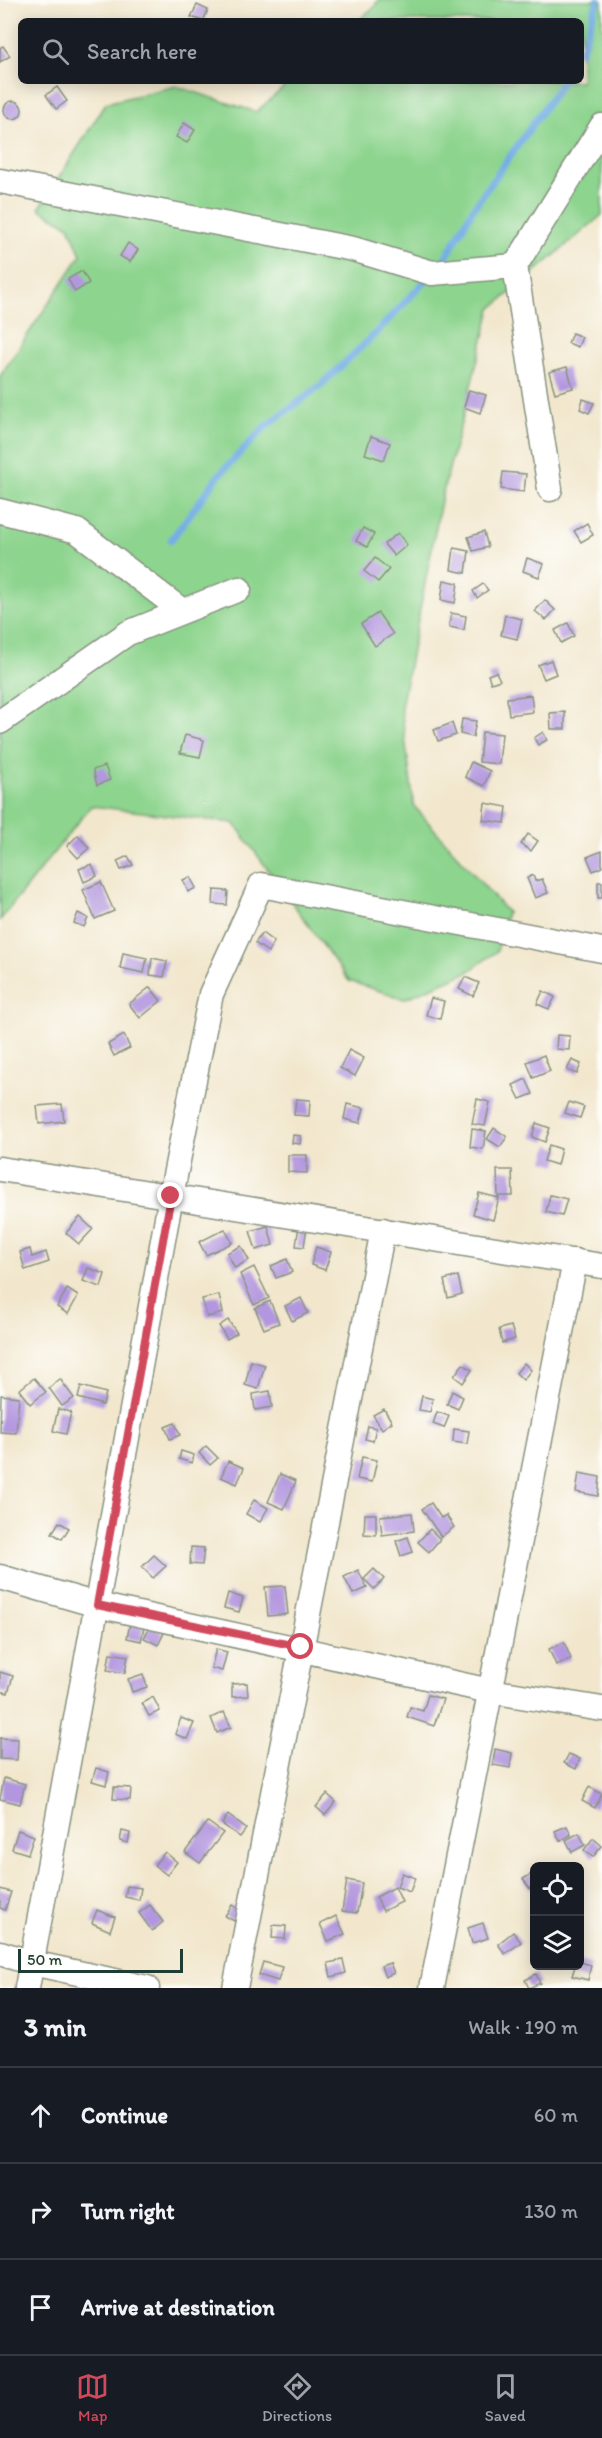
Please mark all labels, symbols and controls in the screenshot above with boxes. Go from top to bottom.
search box [18,18,584,84]
icon: search [39,35,72,68]
text: Search here [87,38,197,65]
route end [157,1182,183,1208]
route start [287,1633,313,1659]
map controls [530,1862,584,1970]
button: locate [530,1862,584,1916]
button: layers [530,1916,584,1970]
scale bar [18,1946,183,1974]
text: 50 m [27,1950,62,1969]
text: 3 min [24,2011,86,2043]
text: Walk · 190 m [468,2015,578,2039]
icon: ahead [24,2099,57,2132]
text: Continue [81,2102,168,2129]
text: 60 m [534,2103,578,2127]
icon: right [24,2195,57,2228]
text: Turn right [81,2198,175,2225]
text: 130 m [524,2199,578,2223]
icon: arrive [24,2291,57,2324]
text: Arrive at destination [81,2294,275,2321]
tab: Map [76,2370,109,2425]
tab: Directions [262,2370,332,2425]
tab: Saved [485,2370,526,2425]

